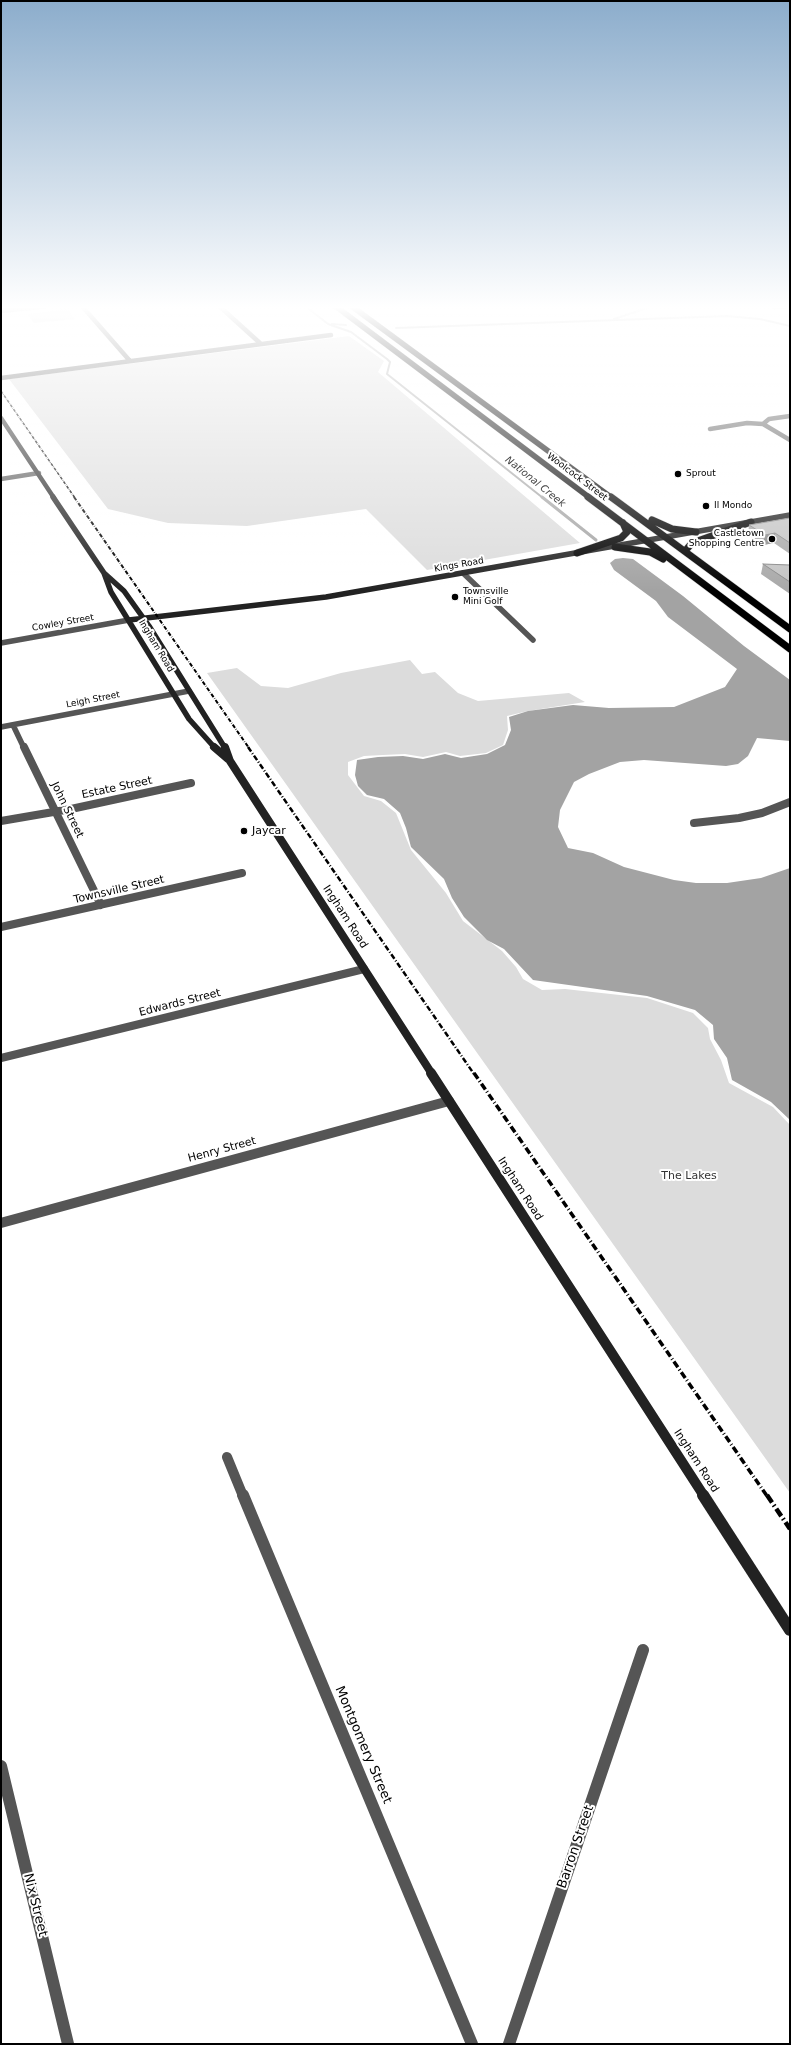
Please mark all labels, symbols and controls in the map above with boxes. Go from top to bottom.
street label: Woolcock Street [545,451,609,503]
water label: National Creek [502,454,568,510]
marker: Sprout [673,469,683,479]
place label: Sprout [686,469,716,479]
marker: Il Mondo [701,501,711,511]
place label: Il Mondo [714,501,752,511]
place label: Castletown Shopping Centre [689,529,764,550]
marker: Castletown Shopping Centre [767,534,777,544]
street label: Kings Road [433,555,485,575]
place label: Townsville Mini Golf [463,587,509,608]
marker: Townsville Mini Golf [450,592,460,602]
street label: Cowley Street [31,612,95,634]
street label: Ingham Road [136,618,176,674]
street label: Leigh Street [65,689,121,711]
street label: Estate Street [81,774,153,802]
street label: John Street [48,780,86,840]
place label: Jaycar [252,824,286,838]
marker: Jaycar [239,826,249,836]
street label: Townsville Street [72,873,166,907]
street label: Ingham Road [320,883,370,951]
street label: Edwards Street [138,986,222,1020]
street label: Henry Street [187,1135,257,1165]
street label: Ingham Road [495,1155,545,1223]
park label: The Lakes [661,1169,717,1183]
street label: Ingham Road [671,1427,721,1495]
street label: Montgomery Street [331,1684,395,1806]
street label: Barron Street [554,1803,598,1891]
street label: Nix Street [20,1872,50,1938]

